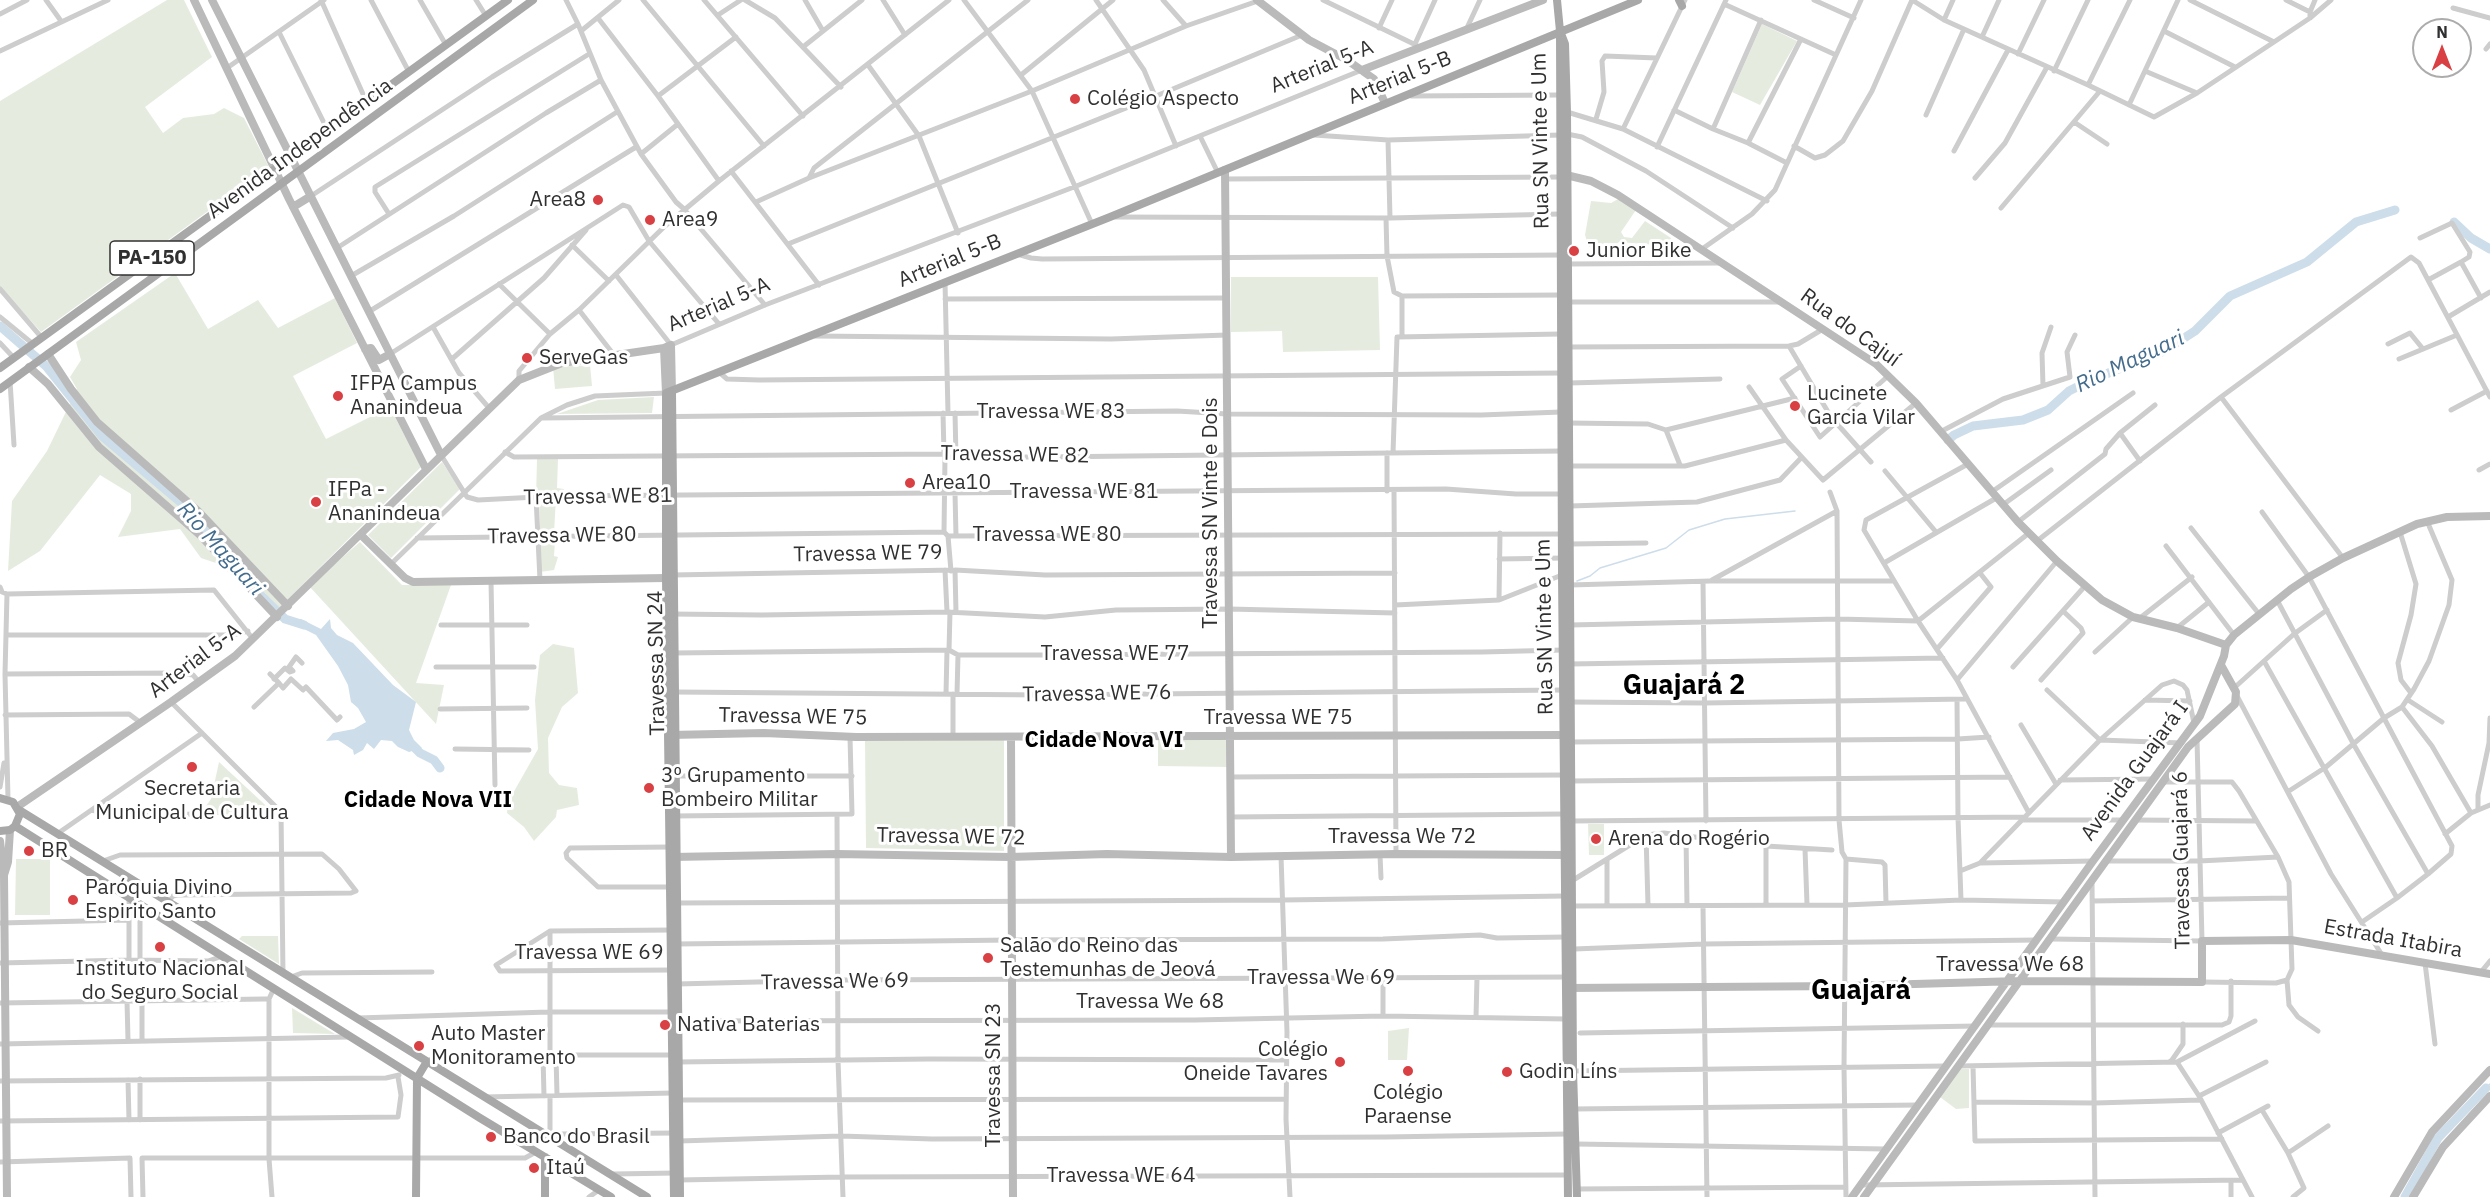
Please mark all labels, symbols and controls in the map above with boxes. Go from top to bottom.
north arrow [2412,18,2472,78]
text: N [2436,22,2448,42]
street label: Arterial 5-A [1267,35,1377,99]
street label: Arterial 5-B [1344,46,1456,110]
street label: Rua SN Vinte e Um [1527,53,1555,229]
street label: Avenida Independência [203,73,397,225]
place label: Colégio Aspecto [1087,86,1239,112]
marker: Colégio Aspecto [1068,92,1082,106]
place label: Area8 [530,187,586,213]
marker: Area8 [591,193,605,207]
place label: Area9 [662,207,718,233]
marker: Area9 [643,213,657,227]
street label: Arterial 5-B [894,229,1006,293]
place label: Junior Bike [1586,238,1691,264]
road number: PA-150 [110,241,194,275]
marker: Junior Bike [1567,244,1581,258]
street label: Arterial 5-A [664,272,774,338]
street label: Rua do Cajuí [1795,283,1905,373]
water label: Rio Maguari [2071,325,2189,399]
place label: ServeGas [539,345,628,371]
marker: ServeGas [520,351,534,365]
place label: IFPA Campus Ananindeua [350,371,477,421]
place label: Lucinete Garcia Vilar [1807,381,1915,431]
marker: IFPA Campus Ananindeua [331,389,345,403]
street label: Travessa SN Vinte e Dois [1198,397,1224,629]
street label: Travessa WE 83 [976,399,1126,425]
marker: Lucinete Garcia Vilar [1788,399,1802,413]
street label: Travessa WE 82 [940,441,1090,469]
place label: Area10 [922,470,991,496]
marker: Area10 [903,476,917,490]
place label: IFPa - Ananindeua [328,477,441,527]
street label: Travessa WE 81 [1009,479,1159,505]
street label: Travessa WE 81 [523,483,673,511]
marker: IFPa - Ananindeua [309,495,323,509]
water label: Rio Maguari [171,497,269,601]
street label: Travessa WE 80 [487,522,637,550]
street label: Travessa WE 80 [972,522,1122,548]
street label: Rua SN Vinte e Um [1531,539,1559,715]
street label: Travessa WE 79 [793,540,943,568]
street label: Travessa SN 24 [643,590,671,736]
street label: Arterial 5-A [144,618,246,704]
street label: Travessa WE 77 [1040,641,1190,667]
district label: Guajará 2 [1623,670,1745,702]
street label: Travessa WE 76 [1022,680,1172,708]
street label: Avenida Guajará I [2076,696,2194,846]
street label: Travessa WE 75 [718,703,868,731]
street label: Travessa WE 75 [1203,705,1353,731]
district label: Cidade Nova VI [1025,728,1183,754]
marker: Secretaria Municipal de Cultura [185,760,199,774]
place label: 3º Grupamento Bombeiro Militar [661,763,818,813]
street label: Travessa Guajará 6 [2168,771,2196,949]
place label: Secretaria Municipal de Cultura [95,776,289,826]
marker: 3º Grupamento Bombeiro Militar [642,781,656,795]
district label: Cidade Nova VII [344,788,512,814]
street label: Travessa WE 72 [876,823,1026,851]
street label: Travessa We 72 [1328,824,1476,850]
place label: Arena do Rogério [1608,826,1770,852]
marker: Arena do Rogério [1589,832,1603,846]
place label: BR [41,838,68,864]
marker: BR [22,844,36,858]
place label: Paróquia Divino Espirito Santo [85,875,232,925]
marker: Paróquia Divino Espirito Santo [66,893,80,907]
street label: Estrada Itabira [2322,914,2464,964]
place label: Salão do Reino das Testemunhas de Jeová [1000,933,1215,983]
marker: Instituto Nacional do Seguro Social [153,940,167,954]
street label: Travessa WE 69 [514,940,664,966]
marker: Salão do Reino das Testemunhas de Jeová [981,951,995,965]
street label: Travessa We 68 [1936,952,2084,978]
place label: Instituto Nacional do Seguro Social [76,956,244,1006]
street label: Travessa We 69 [1247,965,1395,991]
street label: Travessa We 69 [761,968,909,996]
district label: Guajará [1811,975,1911,1007]
street label: Travessa We 68 [1076,989,1224,1015]
street label: Travessa SN 23 [981,1002,1007,1148]
place label: Nativa Baterias [677,1012,820,1038]
marker: Nativa Baterias [658,1018,672,1032]
place label: Auto Master Monitoramento [431,1021,576,1071]
place label: Colégio Oneide Tavares [1183,1037,1328,1087]
marker: Auto Master Monitoramento [412,1039,426,1053]
marker: Colégio Oneide Tavares [1333,1055,1347,1069]
place label: Godin Líns [1519,1059,1618,1085]
marker: Colégio Paraense [1401,1064,1415,1078]
marker: Godin Líns [1500,1065,1514,1079]
place label: Colégio Paraense [1364,1080,1452,1130]
place label: Banco do Brasil [503,1124,650,1150]
marker: Banco do Brasil [484,1130,498,1144]
place label: Itaú [546,1155,585,1181]
marker: Itaú [527,1161,541,1175]
street label: Travessa WE 64 [1046,1163,1196,1189]

